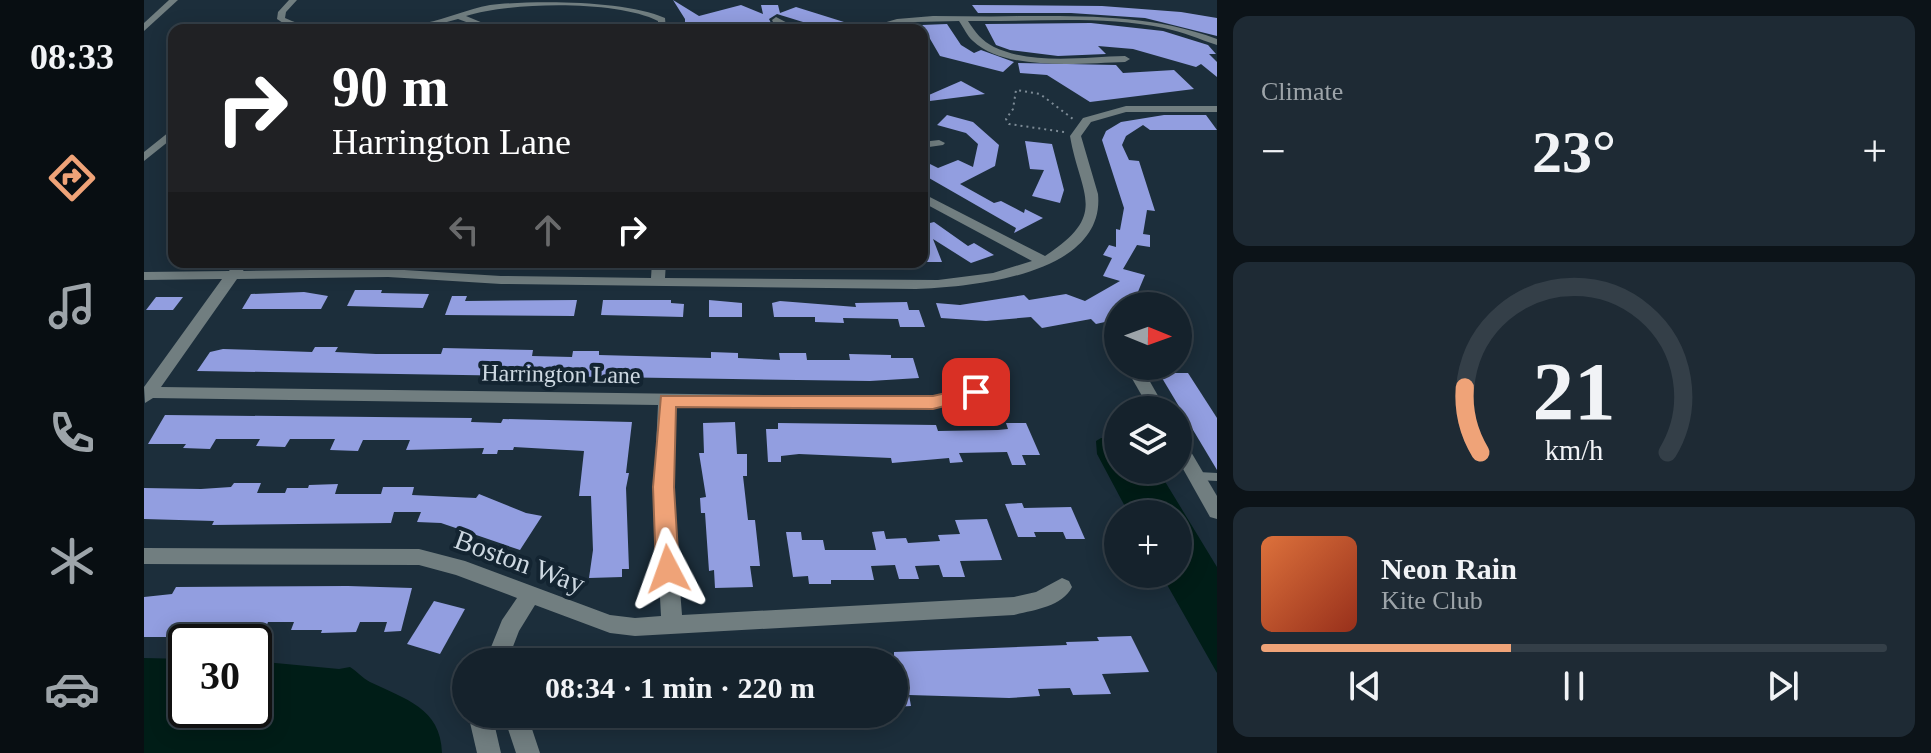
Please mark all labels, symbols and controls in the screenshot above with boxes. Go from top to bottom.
text: 08:33 [30,37,114,77]
icon: right [200,56,304,160]
text: 90 m [332,56,449,118]
text: Climate [1261,77,1343,106]
text: 23° [1532,119,1616,185]
text: Harrington Lane [332,122,571,162]
text: − [1261,127,1286,176]
text: + [1862,127,1887,176]
icon: directions [44,150,100,206]
icon: left [442,208,486,252]
icon: ahead [526,208,570,252]
icon: right [610,208,654,252]
icon: music [44,278,100,334]
north arrow [1104,292,1192,380]
map controls [1104,292,1192,588]
text: 21 [1532,344,1616,436]
pin [942,358,1010,426]
street label: Harrington Lane [481,360,641,388]
icon: arrive [954,370,998,414]
button: layers [1104,396,1192,484]
icon: phone [44,405,100,461]
text: km/h [1545,435,1603,466]
button: + [1104,500,1192,588]
street label: Boston Way [450,524,589,599]
position arrow [626,527,710,611]
icon: climate [44,533,100,589]
text: Neon Rain [1381,552,1517,585]
text: Kite Club [1381,586,1483,615]
speed limit sign: 30 [168,624,272,728]
icon: car [44,661,100,717]
icon: previous [1343,664,1387,708]
icon: pause [1552,664,1596,708]
icon: next [1761,664,1805,708]
text: 08:34 · 1 min · 220 m [545,671,815,704]

